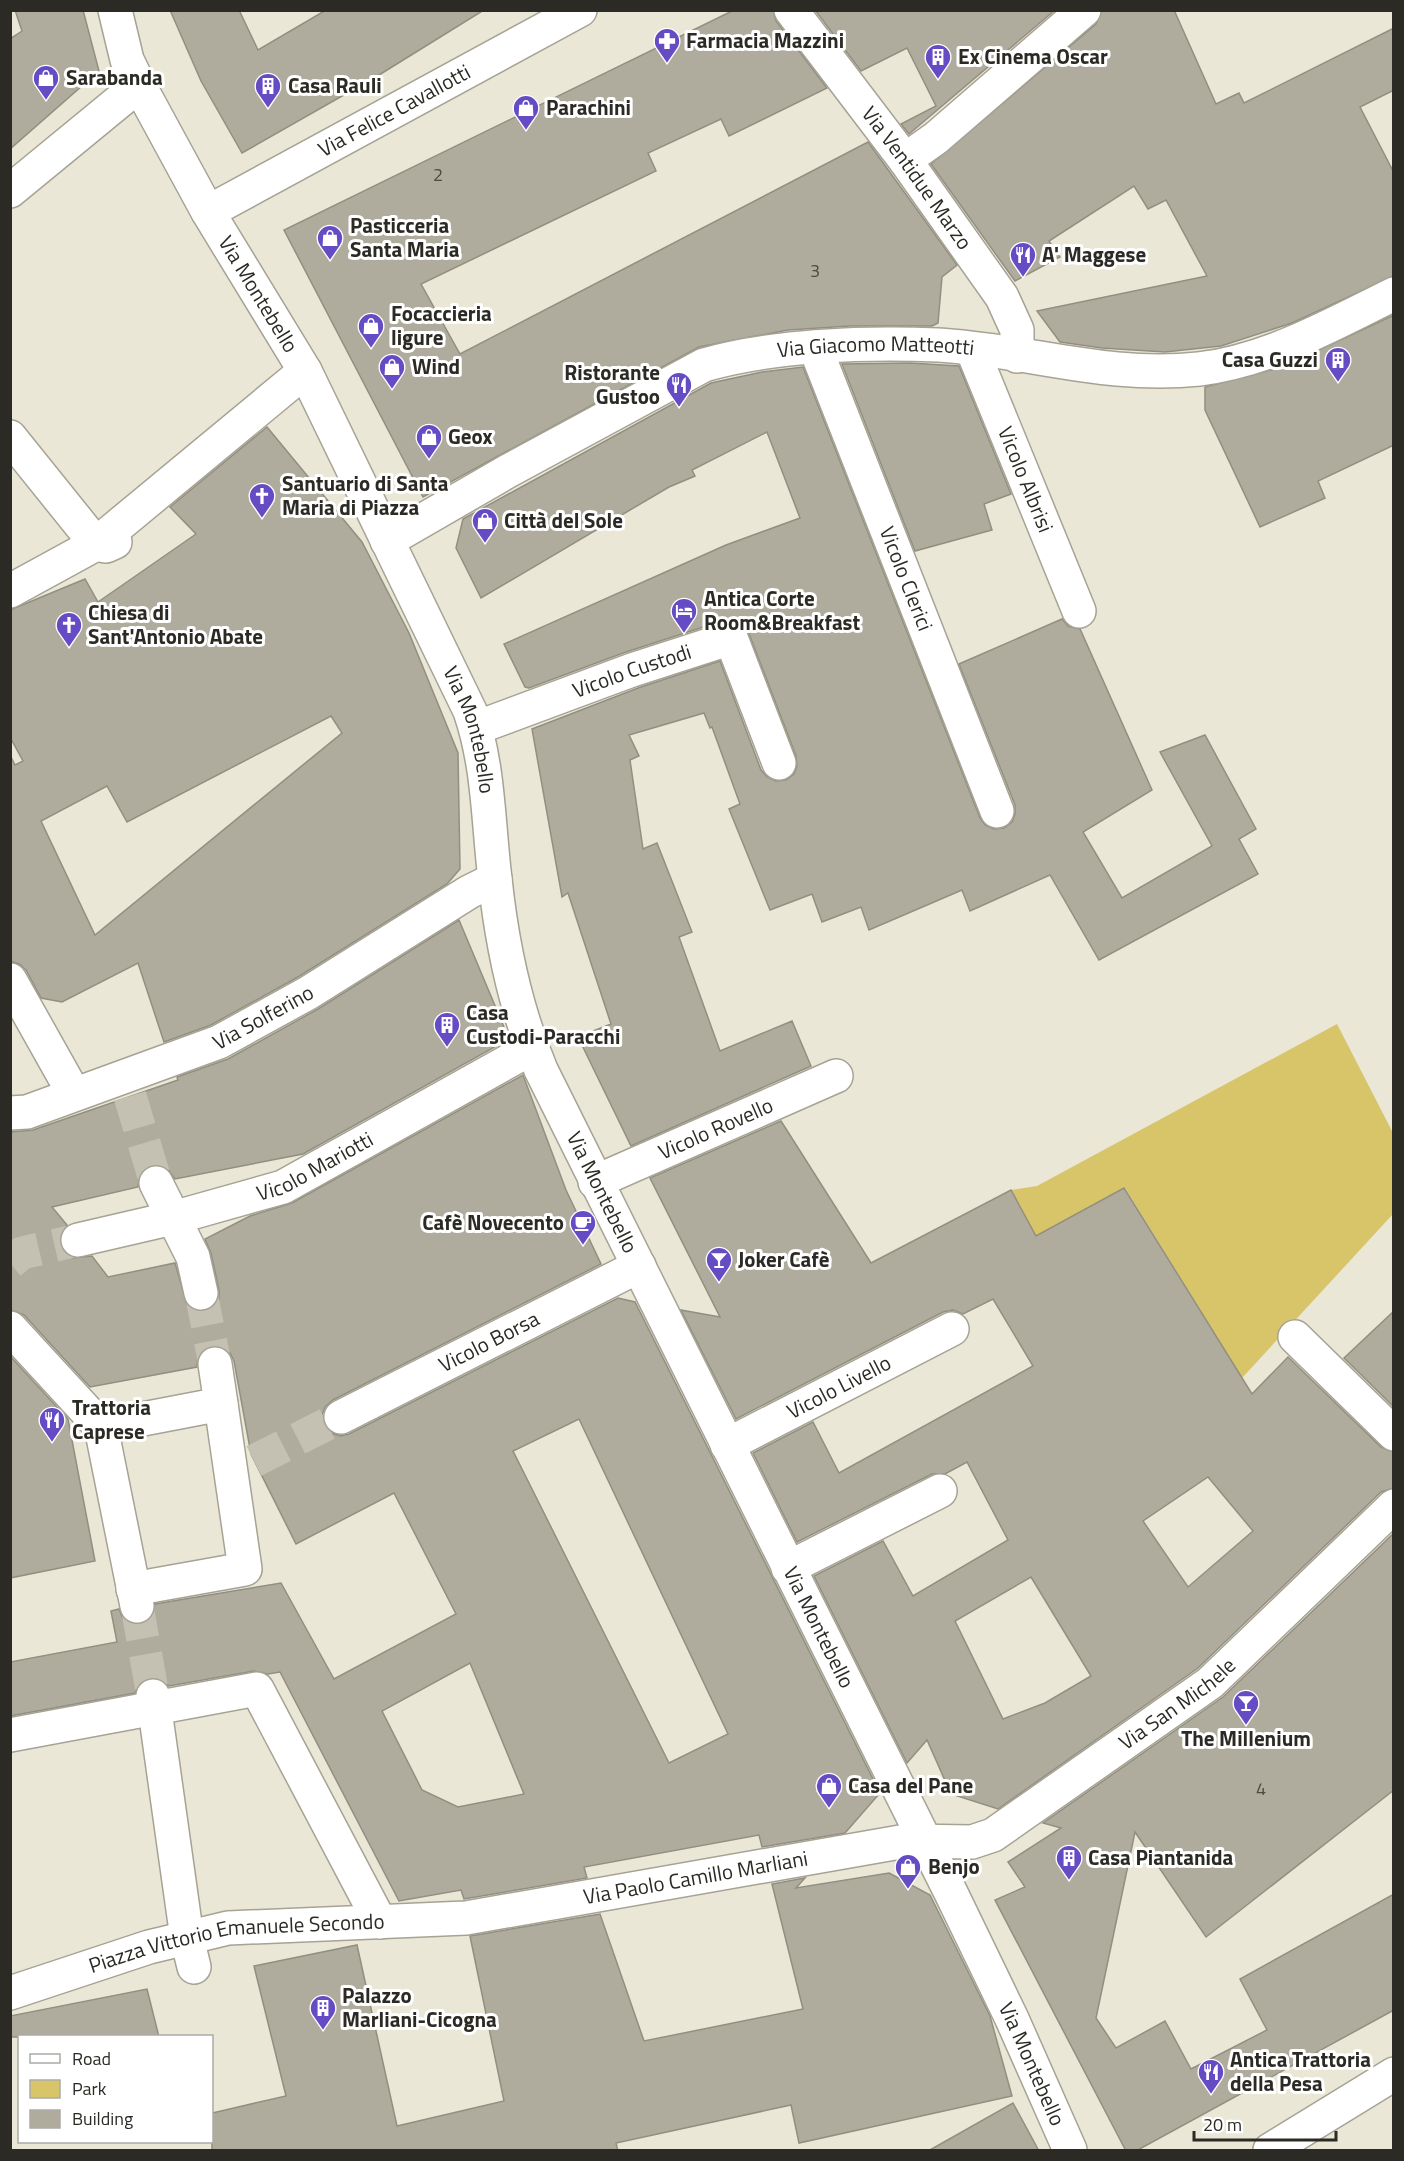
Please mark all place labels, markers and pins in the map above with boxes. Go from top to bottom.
place label: Farmacia Mazzini [686,24,844,56]
pharmacy icon: Farmacia Mazzini [652,26,682,64]
place label: Ex Cinema Oscar [958,40,1108,72]
building icon: Ex Cinema Oscar [923,42,953,80]
place label: Sarabanda [66,61,163,93]
shop icon: Sarabanda [31,63,61,101]
place label: Casa Rauli [288,69,382,101]
building icon: Casa Rauli [253,71,283,109]
place label: Parachini [546,91,631,123]
shop icon: Parachini [511,93,541,131]
place label: Pasticceria Santa Maria [350,209,460,265]
shop icon: Pasticceria Santa Maria [315,223,345,261]
place label: A' Maggese [1042,238,1146,270]
restaurant icon: A' Maggese [1008,240,1038,278]
place label: Focaccieria ligure [391,297,492,353]
shop icon: Focaccieria ligure [356,311,386,349]
place label: Casa Guzzi [1222,343,1318,375]
building icon: Casa Guzzi [1323,345,1353,383]
place label: Wind [412,350,460,382]
shop icon: Wind [377,352,407,390]
place label: Ristorante Gustoo [564,356,660,412]
restaurant icon: Ristorante Gustoo [664,370,694,408]
place label: Geox [448,420,493,452]
shop icon: Geox [414,422,444,460]
place label: Santuario di Santa Maria di Piazza [282,467,449,523]
church icon: Santuario di Santa Maria di Piazza [247,481,277,519]
place label: Città del Sole [504,504,623,536]
shop icon: Città del Sole [470,506,500,544]
place label: Antica Corte Room&Breakfast [704,582,861,638]
place label: Chiesa di Sant'Antonio Abate [88,596,263,652]
hotel icon: Antica Corte Room&Breakfast [669,596,699,634]
church icon: Chiesa di Sant'Antonio Abate [54,610,84,648]
place label: Casa Custodi-Paracchi [466,996,620,1052]
building icon: Casa Custodi-Paracchi [432,1010,462,1048]
place label: Cafè Novecento [422,1206,564,1238]
cafe icon: Cafè Novecento [568,1208,598,1246]
place label: Joker Cafè [738,1243,829,1275]
bar icon: Joker Cafè [704,1245,734,1283]
place label: Trattoria Caprese [72,1391,151,1447]
restaurant icon: Trattoria Caprese [37,1405,67,1443]
bar icon: The Millenium [1231,1688,1261,1726]
place label: The Millenium [1181,1722,1311,1754]
place label: Casa del Pane [848,1769,973,1801]
shop icon: Casa del Pane [814,1771,844,1809]
place label: Casa Piantanida [1088,1841,1233,1873]
building icon: Casa Piantanida [1054,1843,1084,1881]
place label: Benjo [928,1850,980,1882]
shop icon: Benjo [893,1852,923,1890]
place label: Palazzo Marliani-Cicogna [342,1979,497,2035]
building icon: Palazzo Marliani-Cicogna [308,1993,338,2031]
place label: Antica Trattoria della Pesa [1230,2043,1371,2099]
restaurant icon: Antica Trattoria della Pesa [1196,2057,1226,2095]

